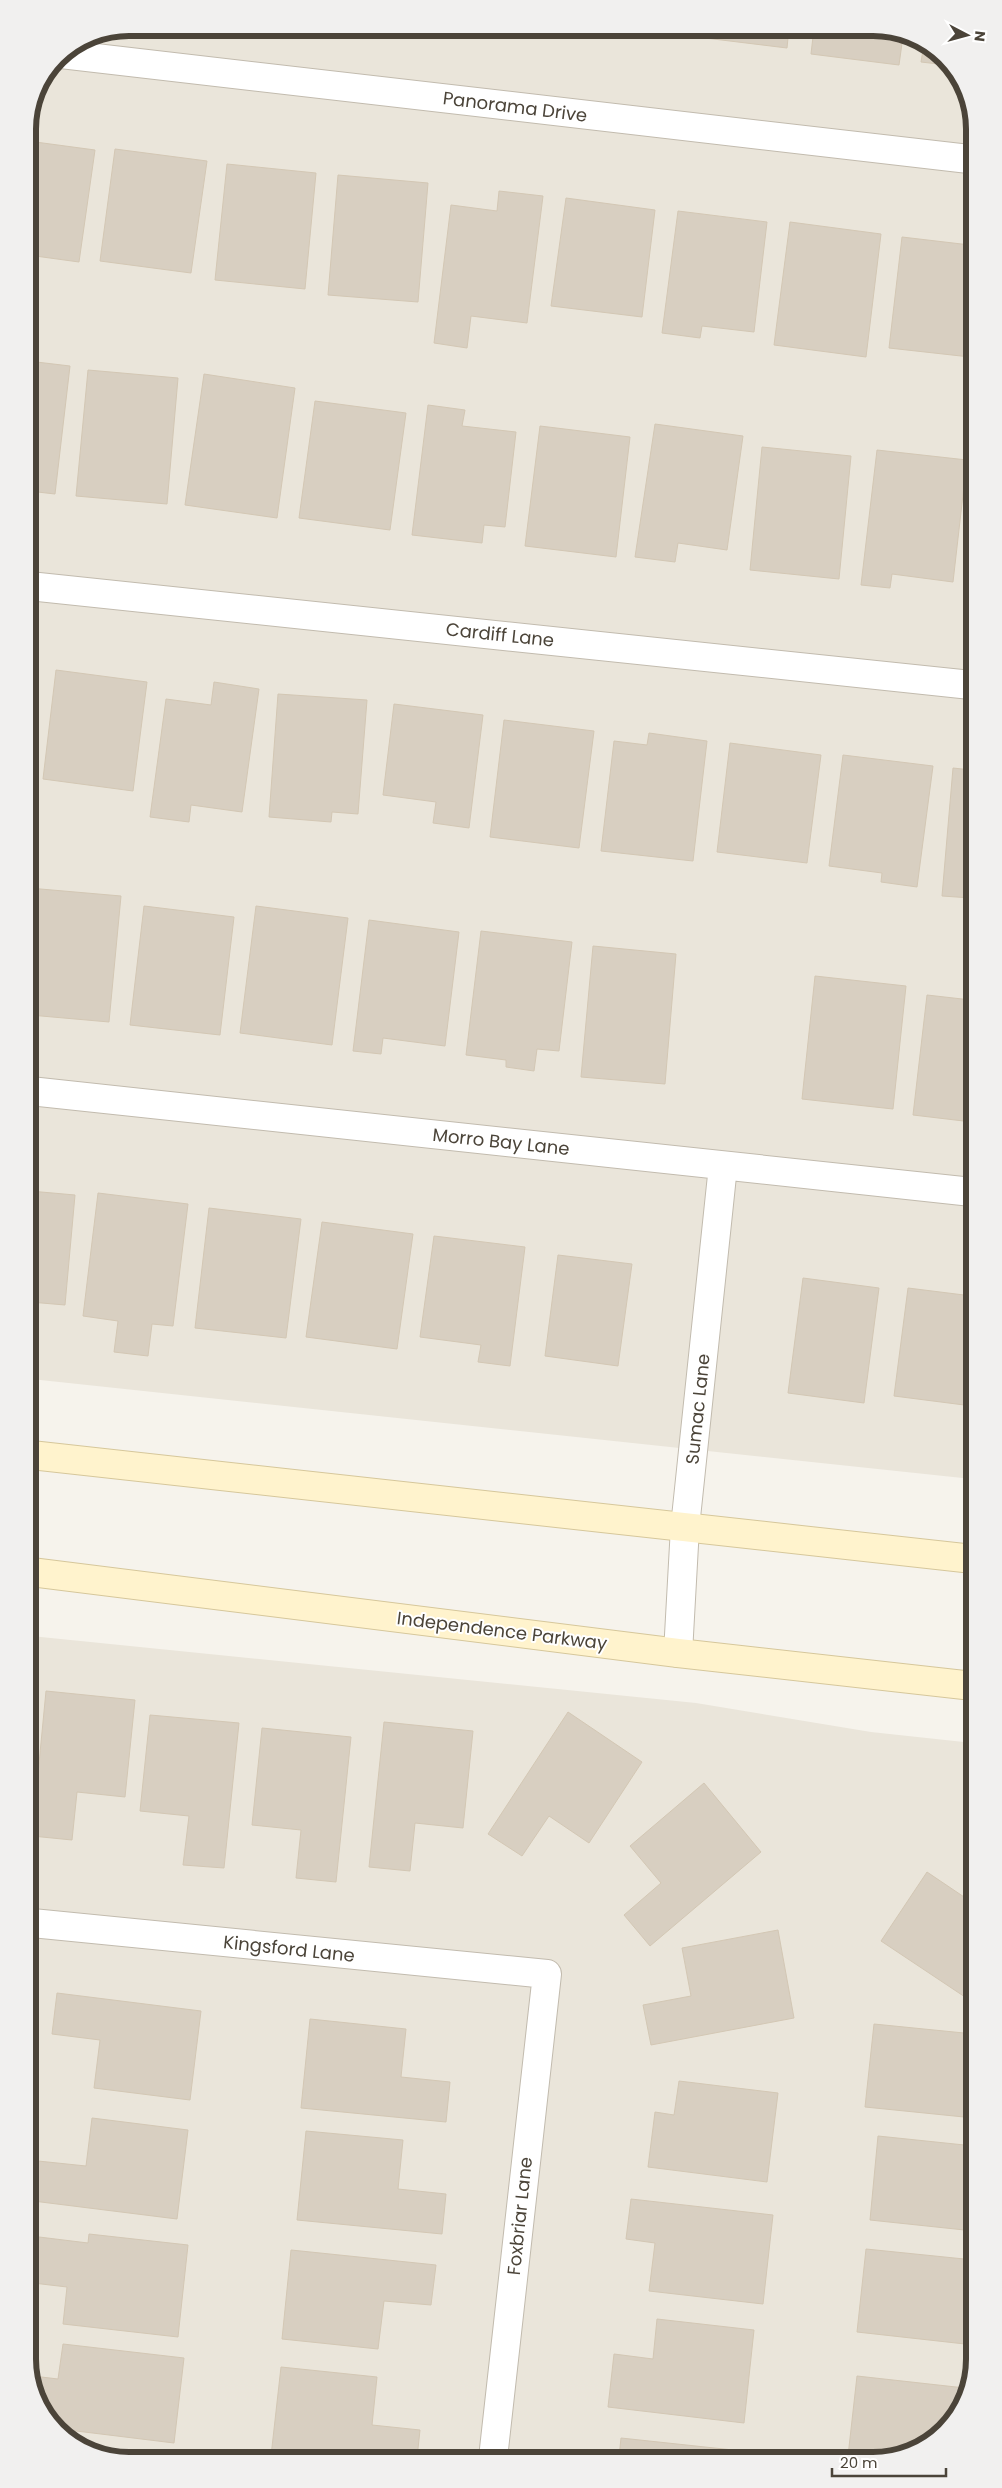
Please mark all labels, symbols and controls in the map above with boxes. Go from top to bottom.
north arrow [942,10,992,60]
text: N [969,30,990,43]
street label: Panorama Drive [442,85,589,128]
street label: Cardiff Lane [445,616,555,653]
street label: Morro Bay Lane [431,1122,571,1161]
street label: Sumac Lane [679,1352,716,1466]
street label: Independence Parkway [396,1605,609,1656]
street label: Kingsford Lane [222,1929,356,1968]
street label: Foxbriar Lane [501,2156,538,2276]
scale bar [832,2446,946,2478]
text: 20 m [840,2452,878,2473]

